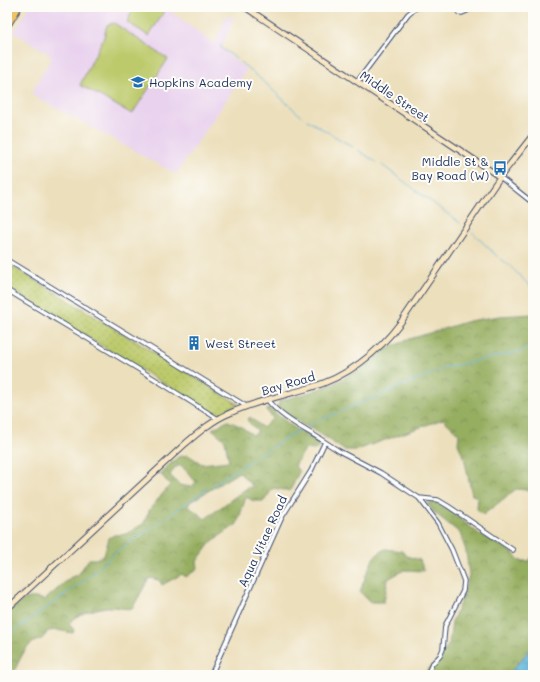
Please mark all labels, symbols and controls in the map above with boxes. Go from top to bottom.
street label: Middle Street [357,67,433,125]
school or university icon: Hopkins Academy [130,74,146,90]
place label: Hopkins Academy [149,74,252,90]
place label: Middle St & Bay Road (W) [412,153,489,183]
bus stop icon: Middle St & Bay Road (W) [492,160,508,176]
building icon: West Street [186,335,202,351]
place label: West Street [205,335,276,351]
street label: Bay Road [259,368,317,398]
street label: Aqua Vitae Road [234,492,290,589]

